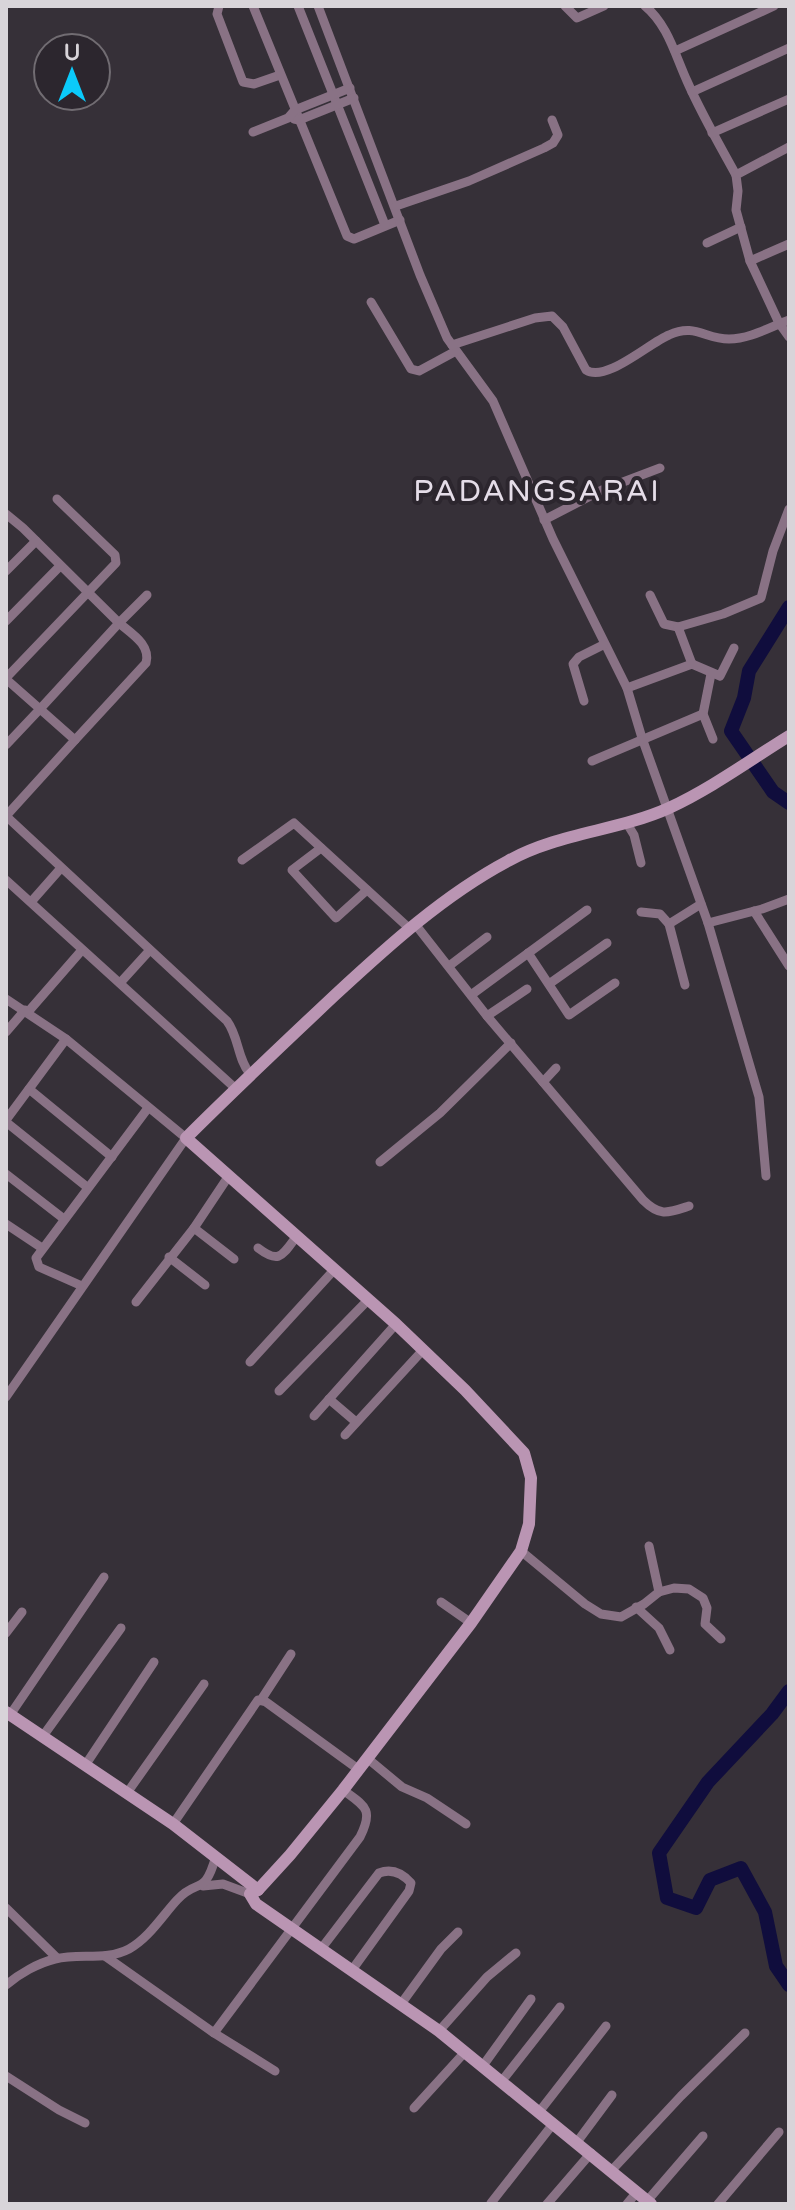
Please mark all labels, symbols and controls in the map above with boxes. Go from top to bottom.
north arrow [32,32,112,112]
text: U [64,40,80,66]
district label: PADANGSARAI [413,473,661,510]

